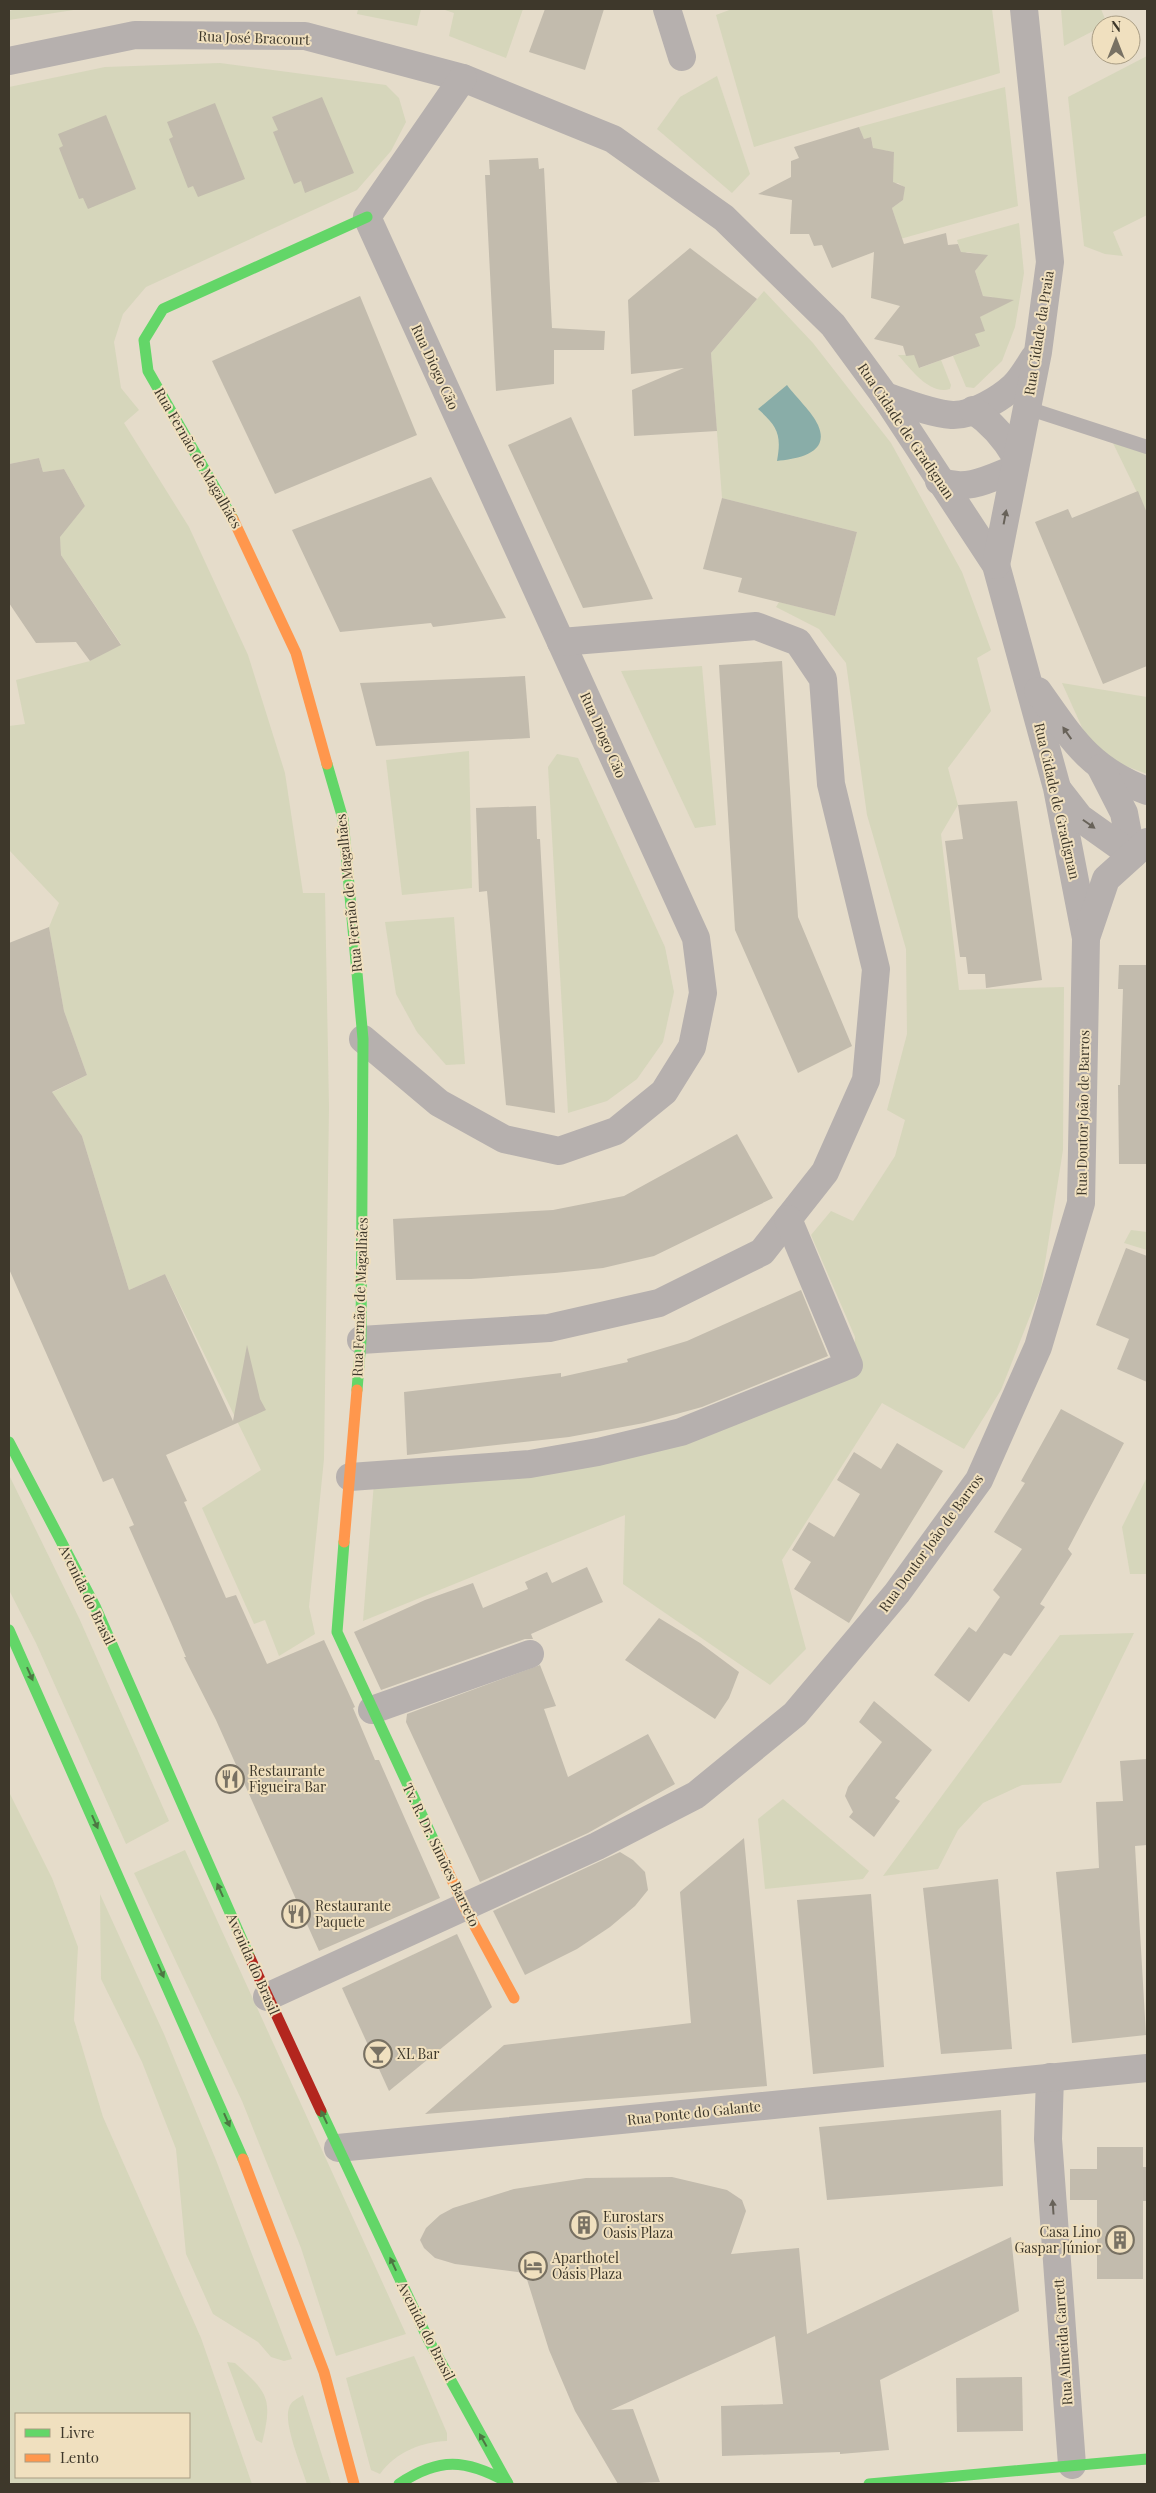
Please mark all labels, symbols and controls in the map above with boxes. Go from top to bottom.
north arrow [1091,15,1141,65]
text: N [1111,17,1121,36]
street label: Rua José Bracourt [198,26,311,49]
street label: Rua Cidade da Praia [1019,269,1058,397]
street label: Rua Diogo Cão [407,321,464,413]
street label: Rua Cidade de Gradignan [854,359,959,503]
street label: Rua Fernão de Magalhães [150,384,247,532]
one-way arrow [1001,508,1009,524]
street label: Rua Diogo Cão [576,689,631,781]
street label: Rua Cidade de Gradignan [1030,721,1085,882]
one-way arrow [1062,726,1072,740]
street label: Rua Fernão de Magalhães [331,813,366,973]
one-way arrow [1082,819,1096,829]
street label: Rua Doutor João de Barros [1072,1030,1093,1196]
street label: Rua Fernão de Magalhães [347,1217,372,1377]
street label: Rua Doutor João de Barros [874,1470,987,1615]
street label: Avenida do Brasil [55,1541,120,1648]
one-way arrow [26,1667,34,1681]
place label: Restaurante Figueira Bar [249,1761,327,1796]
restaurant icon: Restaurante Figueira Bar [215,1764,245,1794]
street label: Tv. R. Dr. Simões Barreto [398,1780,485,1930]
one-way arrow [92,1815,100,1829]
one-way arrow [216,1883,224,1897]
place label: Restaurante Paquete [315,1896,391,1931]
restaurant icon: Restaurante Paquete [281,1899,311,1929]
street label: Avenida do Brasil [222,1909,284,2017]
one-way arrow [157,1964,165,1978]
bar icon: XL Bar [363,2039,393,2069]
place label: XL Bar [397,2044,440,2063]
street label: Rua Ponte do Galante [626,2096,762,2129]
one-way arrow [320,2110,328,2124]
one-way arrow [223,2113,231,2127]
one-way arrow [1048,2199,1056,2215]
place label: Eurostars Oasis Plaza [603,2207,673,2242]
building icon: Eurostars Oasis Plaza [569,2210,599,2240]
place label: Casa Lino Gaspar Júnior [1015,2222,1102,2257]
building icon: Casa Lino Gaspar Júnior [1105,2225,1135,2255]
place label: Aparthotel Oásis Plaza [551,2248,622,2283]
hotel icon: Aparthotel Oásis Plaza [518,2251,548,2281]
one-way arrow [389,2257,397,2271]
street label: Avenida do Brasil [393,2277,460,2384]
street label: Rua Almeida Garrett [1049,2277,1076,2406]
legend [15,2413,190,2478]
text: Livre [60,2422,95,2442]
one-way arrow [479,2432,487,2447]
text: Lento [60,2447,99,2467]

